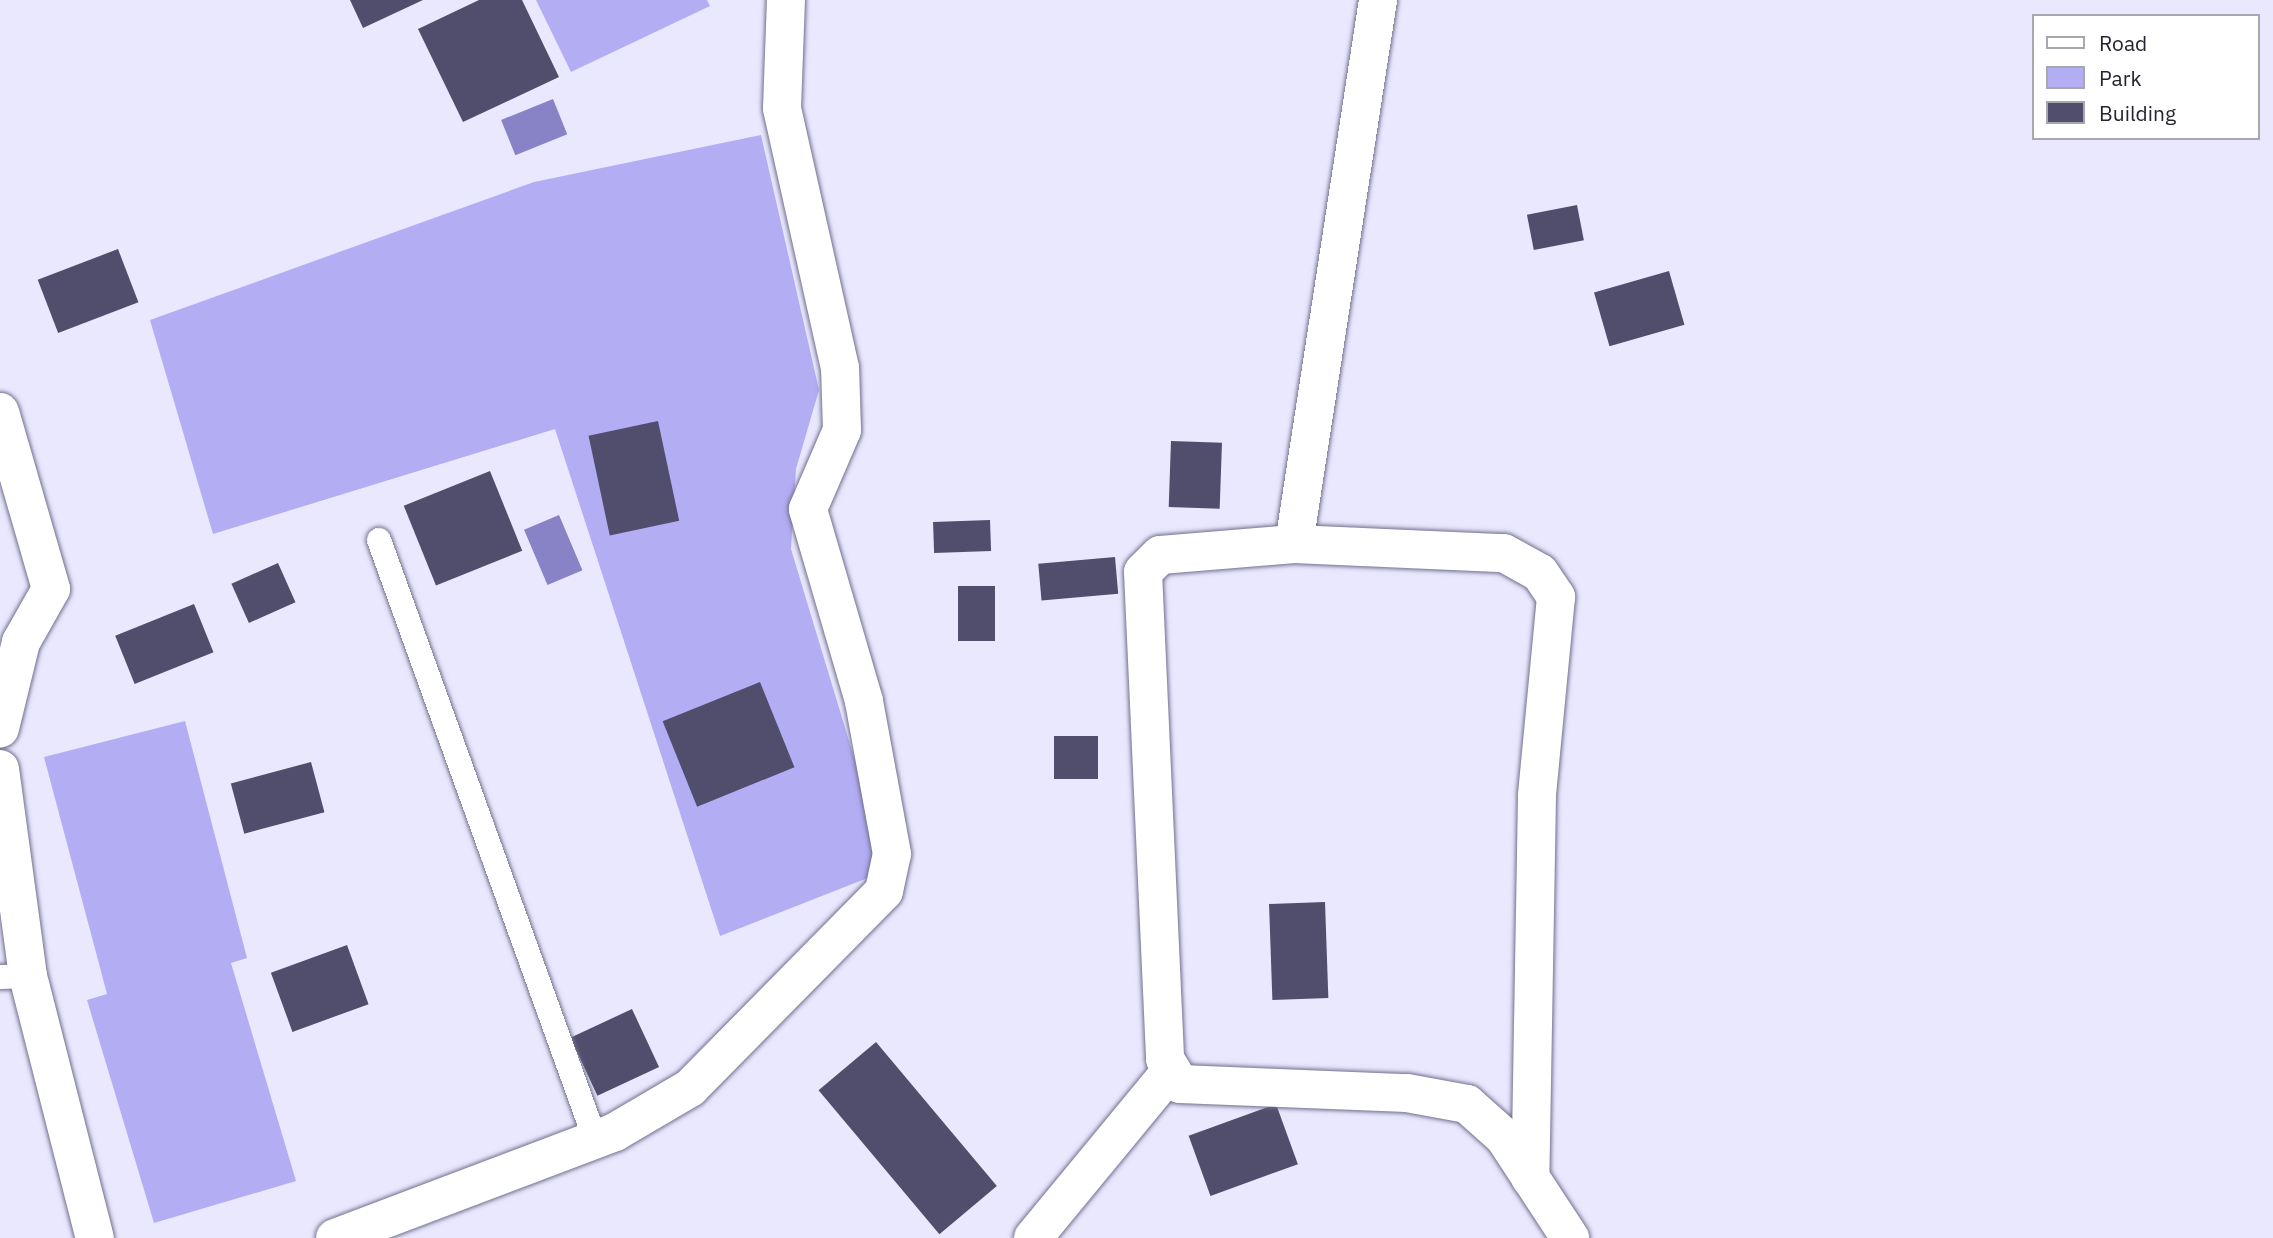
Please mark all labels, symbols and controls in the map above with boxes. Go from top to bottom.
legend [2032,14,2259,140]
text: Road [2099,29,2147,57]
text: Park [2099,64,2142,92]
text: Building [2099,99,2176,127]

